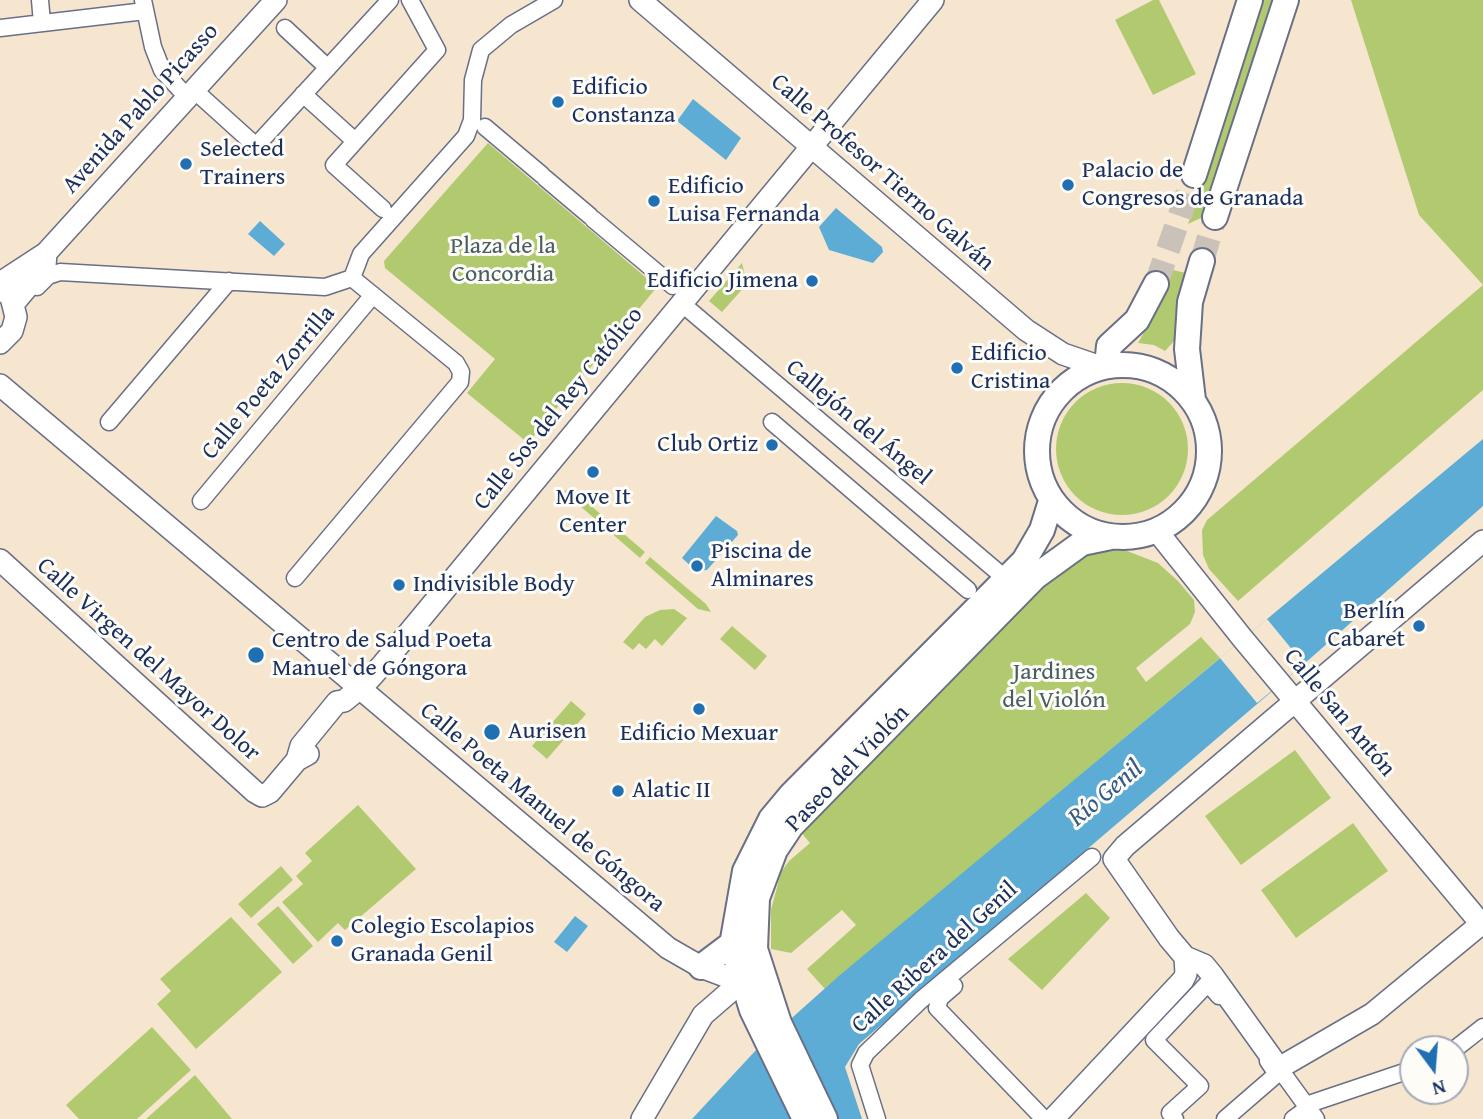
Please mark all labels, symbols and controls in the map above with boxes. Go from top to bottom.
street label: Avenida Pablo Picasso [57,18,225,200]
street label: Calle Profesor Tierno Galván [764,68,1000,278]
place label: Edificio Constanza [572,74,675,130]
marker: Edificio Constanza [550,94,566,110]
place label: Selected Trainers [200,136,285,192]
marker: Selected Trainers [178,156,194,172]
place label: Palacio de Congresos de Granada [1082,157,1304,213]
place label: Edificio Luisa Fernanda [668,173,820,229]
marker: Palacio de Congresos de Granada [1060,177,1076,193]
marker: Edificio Luisa Fernanda [646,193,662,209]
park label: Plaza de la Concordia [450,233,556,289]
place label: Edificio Jimena [647,267,798,295]
marker: Edificio Jimena [804,273,820,289]
street label: Calle Poeta Zorrilla [196,300,342,466]
street label: Calle Sos del Rey Católico [468,302,650,516]
place label: Edificio Cristina [971,340,1050,396]
street label: Callejón del Ángel [780,354,936,492]
marker: Edificio Cristina [949,360,965,376]
place label: Club Ortiz [657,431,758,459]
marker: Club Ortiz [764,437,780,453]
marker: Move It Center [585,464,601,480]
place label: Move It Center [555,484,631,540]
place label: Piscina de Alminares [711,538,814,594]
street label: Calle Virgen del Mayor Dolor [30,552,266,768]
marker: Piscina de Alminares [689,558,705,574]
place label: Indivisible Body [413,571,575,599]
marker: Indivisible Body [391,577,407,593]
place label: Berlín Cabaret [1328,598,1405,654]
marker: Berlín Cabaret [1411,618,1427,634]
place label: Centro de Salud Poeta Manuel de Góngora [272,627,492,683]
street label: Calle San Antón [1277,643,1401,783]
marker: Centro de Salud Poeta Manuel de Góngora [246,645,266,665]
park label: Jardines del Violón [1002,659,1106,715]
street label: Calle Poeta Manuel de Góngora [414,697,670,919]
street label: Paseo del Violón [780,699,916,839]
marker: Edificio Mexuar [691,701,707,717]
place label: Aurisen [508,718,586,746]
place label: Edificio Mexuar [620,720,778,748]
marker: Aurisen [482,722,502,742]
water label: Río Genil [1062,754,1150,834]
place label: Alatic II [632,777,711,805]
marker: Alatic II [610,783,626,799]
street label: Calle Ribera del Genil [846,876,1024,1040]
place label: Colegio Escolapios Granada Genil [351,913,535,969]
marker: Colegio Escolapios Granada Genil [329,933,345,949]
north arrow [1399,1035,1469,1105]
text: N [1429,1073,1449,1103]

